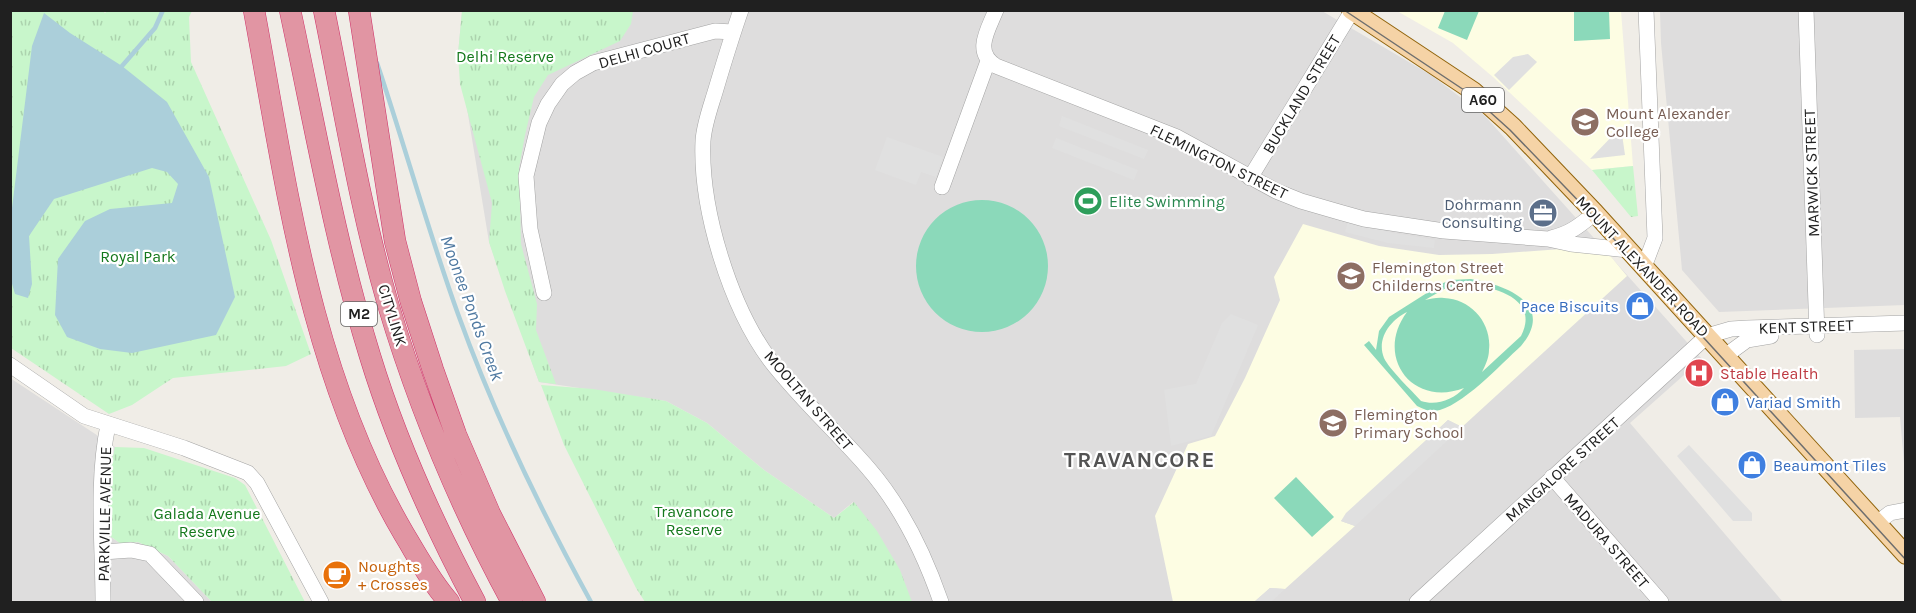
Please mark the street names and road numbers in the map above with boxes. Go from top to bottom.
street label: DELHI COURT [596,28,692,73]
street label: BUCKLAND STREET [1258,31,1344,157]
road number: A60 [1462,88,1504,112]
street label: MARWICK STREET [1800,109,1823,237]
street label: FLEMINGTON STREET [1147,120,1291,203]
street label: MOUNT ALEXANDER ROAD [1572,192,1713,341]
street label: CITYLINK [374,282,411,349]
road number: M2 [341,302,377,326]
street label: KENT STREET [1758,315,1854,338]
street label: MOOLTAN STREET [760,347,857,454]
street label: MANGALORE STREET [1501,413,1623,526]
street label: PARKVILLE AVENUE [94,446,115,582]
street label: MADURA STREET [1560,489,1653,592]

